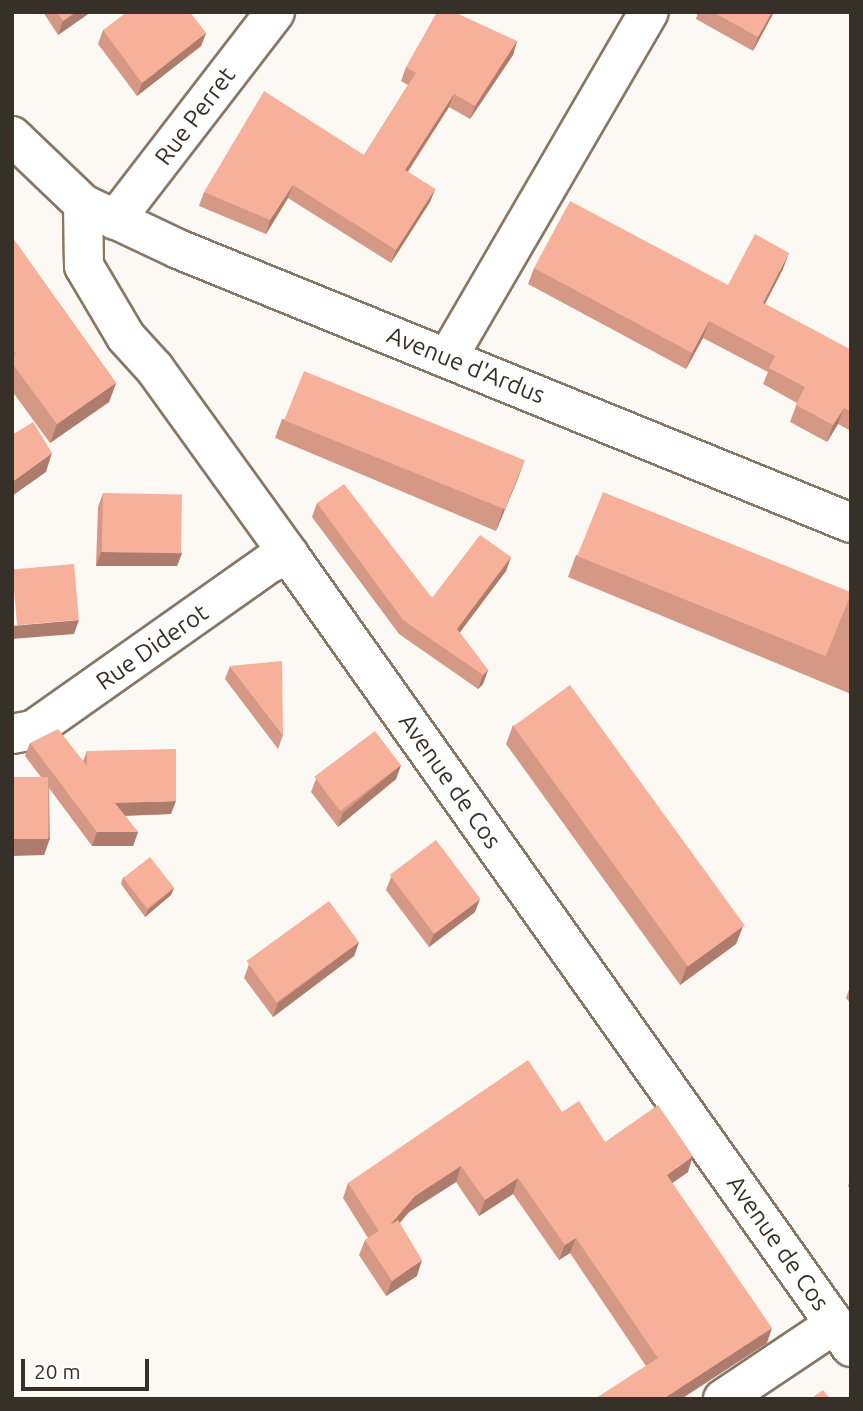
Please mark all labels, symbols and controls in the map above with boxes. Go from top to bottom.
street label: Rue Perret [149,61,241,171]
street label: Avenue d'Ardus [383,320,549,410]
street label: Rue Diderot [90,598,214,696]
street label: Avenue de Cos [393,708,507,854]
street label: Avenue de Cos [721,1170,835,1316]
scale bar [24,1344,152,1388]
text: 20 m [34,1359,81,1383]

